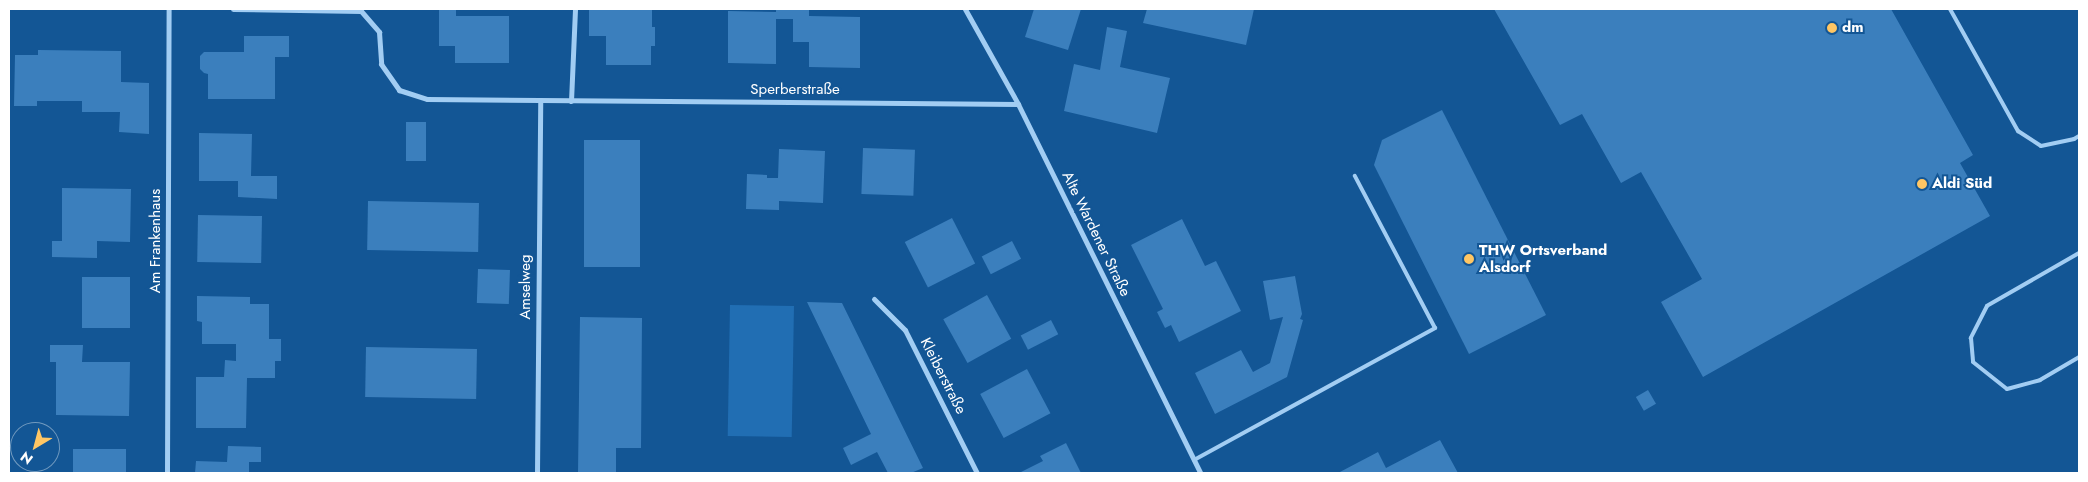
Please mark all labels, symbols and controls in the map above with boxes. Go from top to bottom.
place label: dm [1842,19,1864,37]
marker: dm [1826,22,1838,34]
street label: Sperberstraße [750,81,840,99]
street label: Alte Wardener Straße [1058,169,1134,299]
place label: Aldi Süd [1932,175,1992,193]
marker: Aldi Süd [1916,178,1928,190]
street label: Am Frankenhaus [147,189,165,293]
place label: THW Ortsverband Alsdorf [1479,241,1607,276]
marker: THW Ortsverband Alsdorf [1463,253,1475,265]
street label: Amselweg [517,254,535,320]
street label: Kleiberstraße [916,335,970,417]
north arrow [10,422,60,472]
text: N [16,447,37,470]

